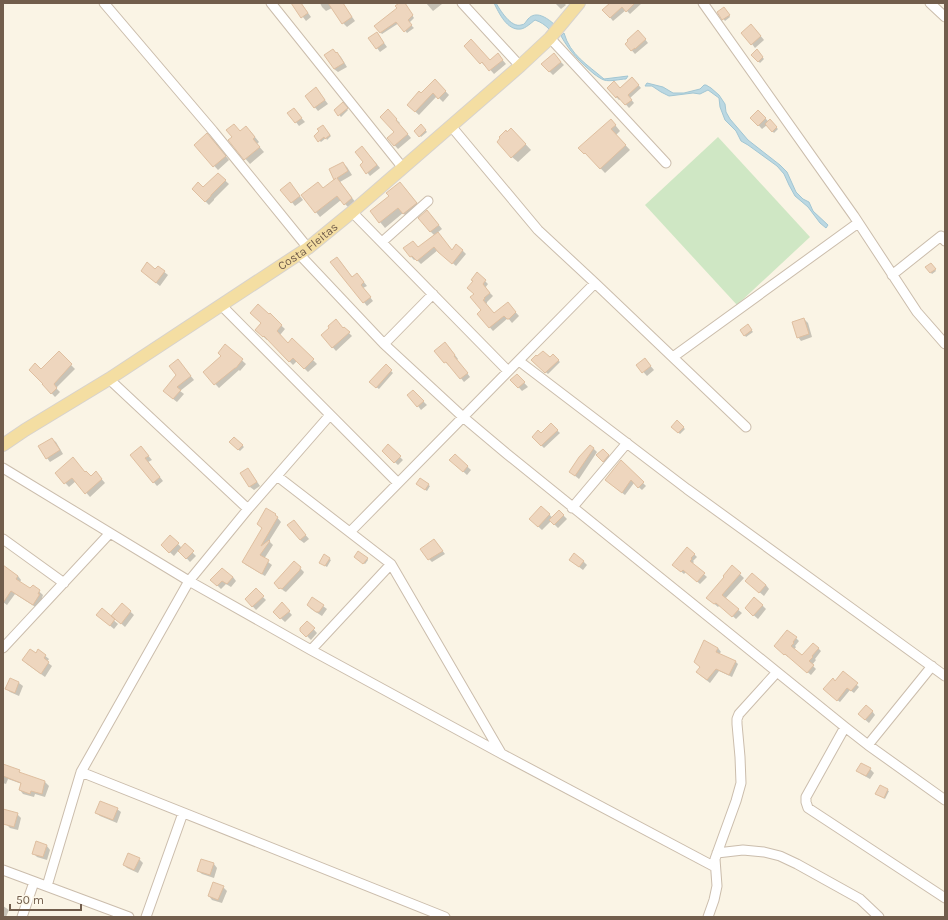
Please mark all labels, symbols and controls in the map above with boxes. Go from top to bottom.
street label: Costa Fleitas [275,220,341,273]
scale bar [10,886,81,912]
text: 50 m [16,893,44,907]

